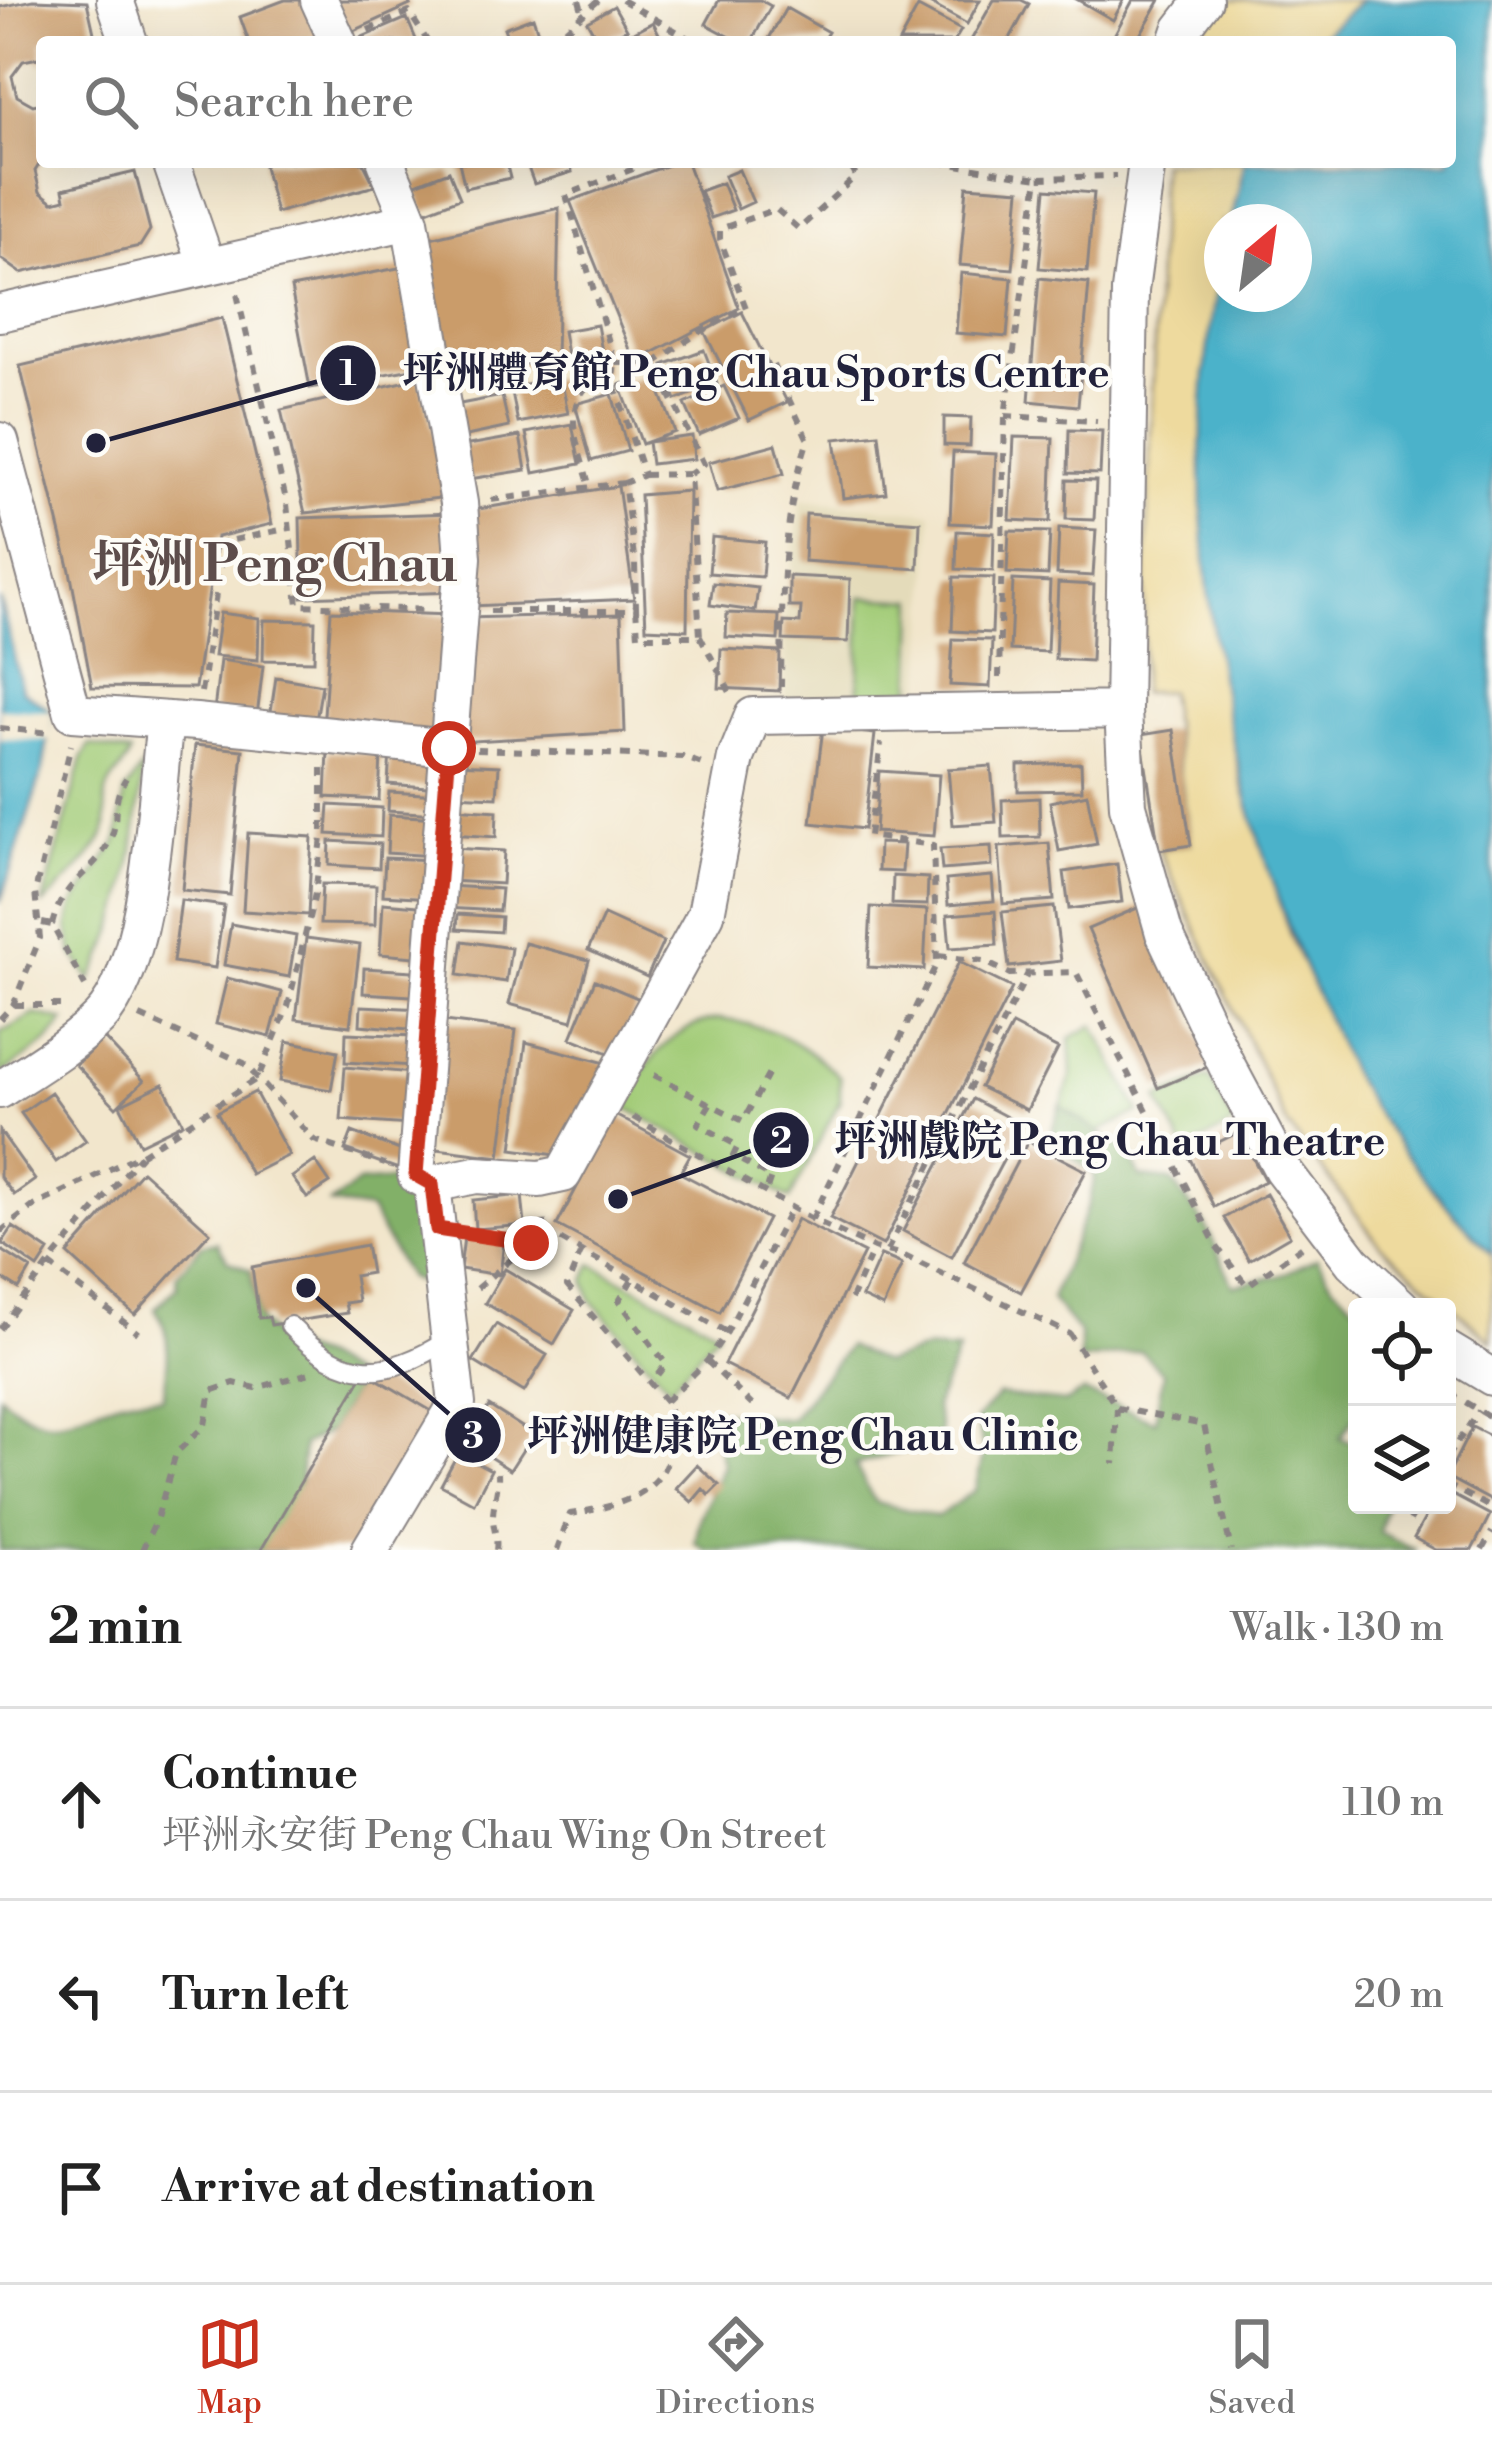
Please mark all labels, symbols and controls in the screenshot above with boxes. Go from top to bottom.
search box [36,36,1456,168]
icon: search [78,69,144,135]
text: Search here [174,74,414,131]
north arrow [1204,204,1312,312]
callout: 坪洲體育館 Peng Chau Sports Centre [318,334,1133,412]
text: 坪洲體育館 Peng Chau Sports Centre [402,348,1110,401]
text: 1 [339,352,357,397]
district label: 坪洲 Peng Chau [92,534,458,598]
route start [422,721,476,775]
callout: 坪洲戲院 Peng Chau Theatre [751,1101,1410,1179]
text: 坪洲戲院 Peng Chau Theatre [835,1116,1385,1169]
text: 2 [770,1120,792,1165]
route end [504,1216,558,1270]
map controls [1348,1298,1456,1514]
button: locate [1348,1298,1456,1406]
callout: 坪洲健康院 Peng Chau Clinic [443,1396,1102,1474]
button: layers [1348,1406,1456,1514]
text: 坪洲健康院 Peng Chau Clinic [527,1411,1079,1464]
text: 3 [462,1415,484,1460]
text: 2 min [48,1596,182,1660]
text: Walk · 130 m [1231,1604,1444,1653]
text: Continue [162,1746,358,1803]
icon: ahead [48,1771,114,1837]
text: 110 m [1342,1779,1444,1828]
text: 坪洲永安街 Peng Chau Wing On Street [162,1812,826,1861]
icon: left [48,1963,114,2029]
text: Turn left [162,1967,348,2024]
text: 20 m [1354,1971,1444,2020]
icon: arrive [48,2155,114,2221]
text: Arrive at destination [162,2159,595,2216]
tab: Map [197,2311,263,2424]
tab: Directions [656,2311,815,2424]
tab: Saved [1209,2311,1295,2424]

